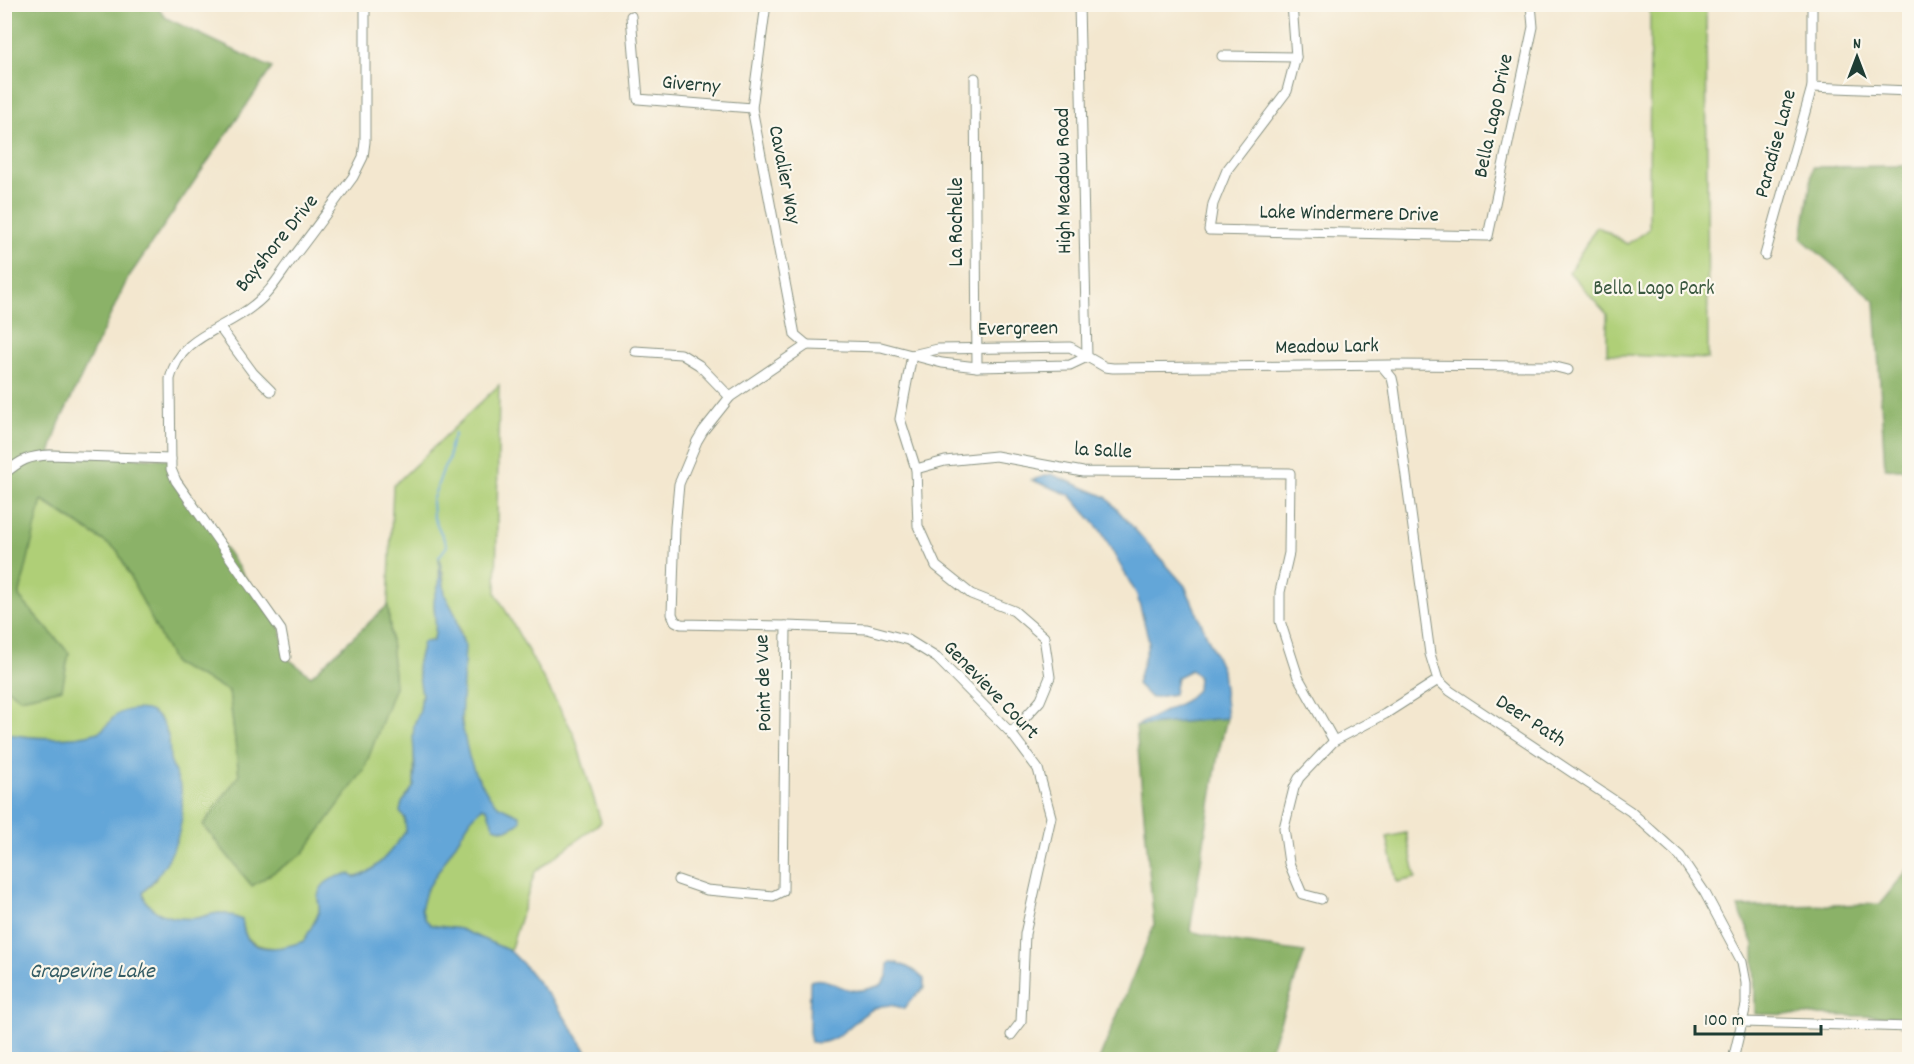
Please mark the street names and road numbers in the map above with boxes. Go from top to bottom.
street label: Bella Lago Drive [1467,51,1523,181]
street label: Giverny [661,69,722,104]
street label: Paradise Lane [1748,87,1806,201]
street label: High Meadow Road [1049,108,1081,254]
street label: Cavalier Way [759,123,807,227]
street label: La Rochelle [943,177,973,267]
street label: Bayshore Drive [229,189,327,299]
street label: Lake Windermere Drive [1259,198,1439,232]
street label: Evergreen [977,314,1059,346]
street label: Meadow Lark [1275,332,1379,364]
street label: la Salle [1073,436,1133,468]
street label: Point de Vue [748,634,782,732]
street label: Genevieve Court [935,635,1045,748]
street label: Deer Path [1489,688,1571,756]

